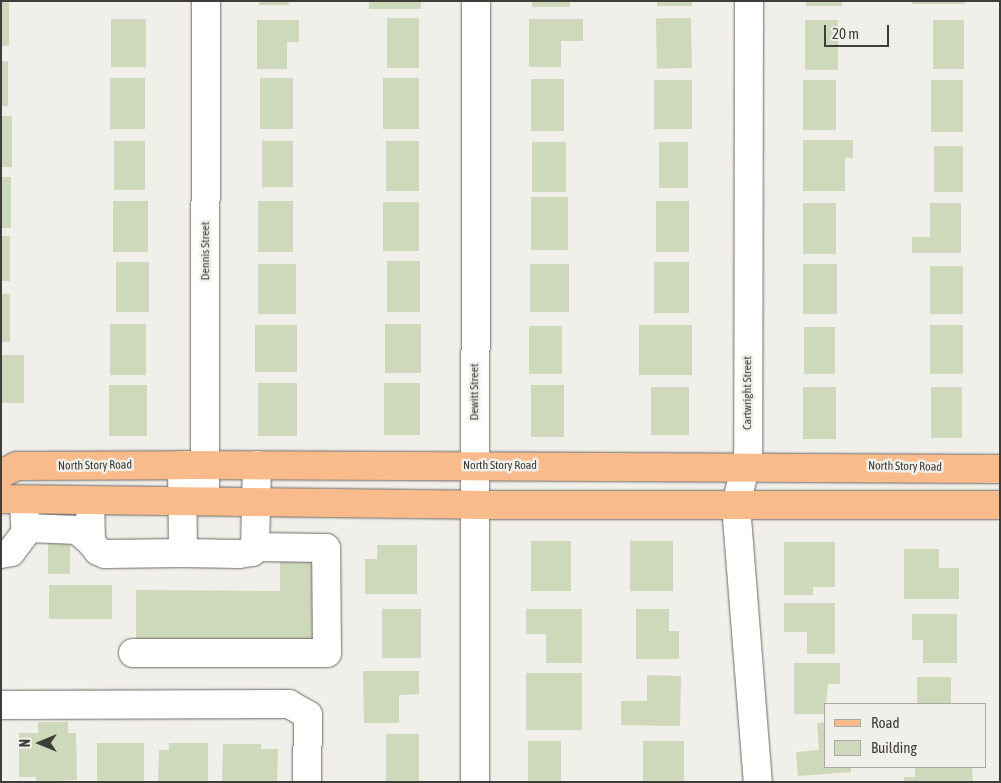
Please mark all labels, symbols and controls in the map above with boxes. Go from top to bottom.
scale bar [826,15,891,47]
text: 20 m [832,25,859,42]
street label: Dennis Street [199,222,213,280]
street label: Cartwright Street [741,356,755,430]
street label: Dewitt Street [468,364,482,420]
street label: North Story Road [58,458,132,474]
street label: North Story Road [463,459,537,473]
street label: North Story Road [868,459,942,475]
legend [824,703,986,768]
text: Road [871,714,900,731]
north arrow [15,718,65,768]
text: N [17,739,33,747]
text: Building [871,739,917,756]

